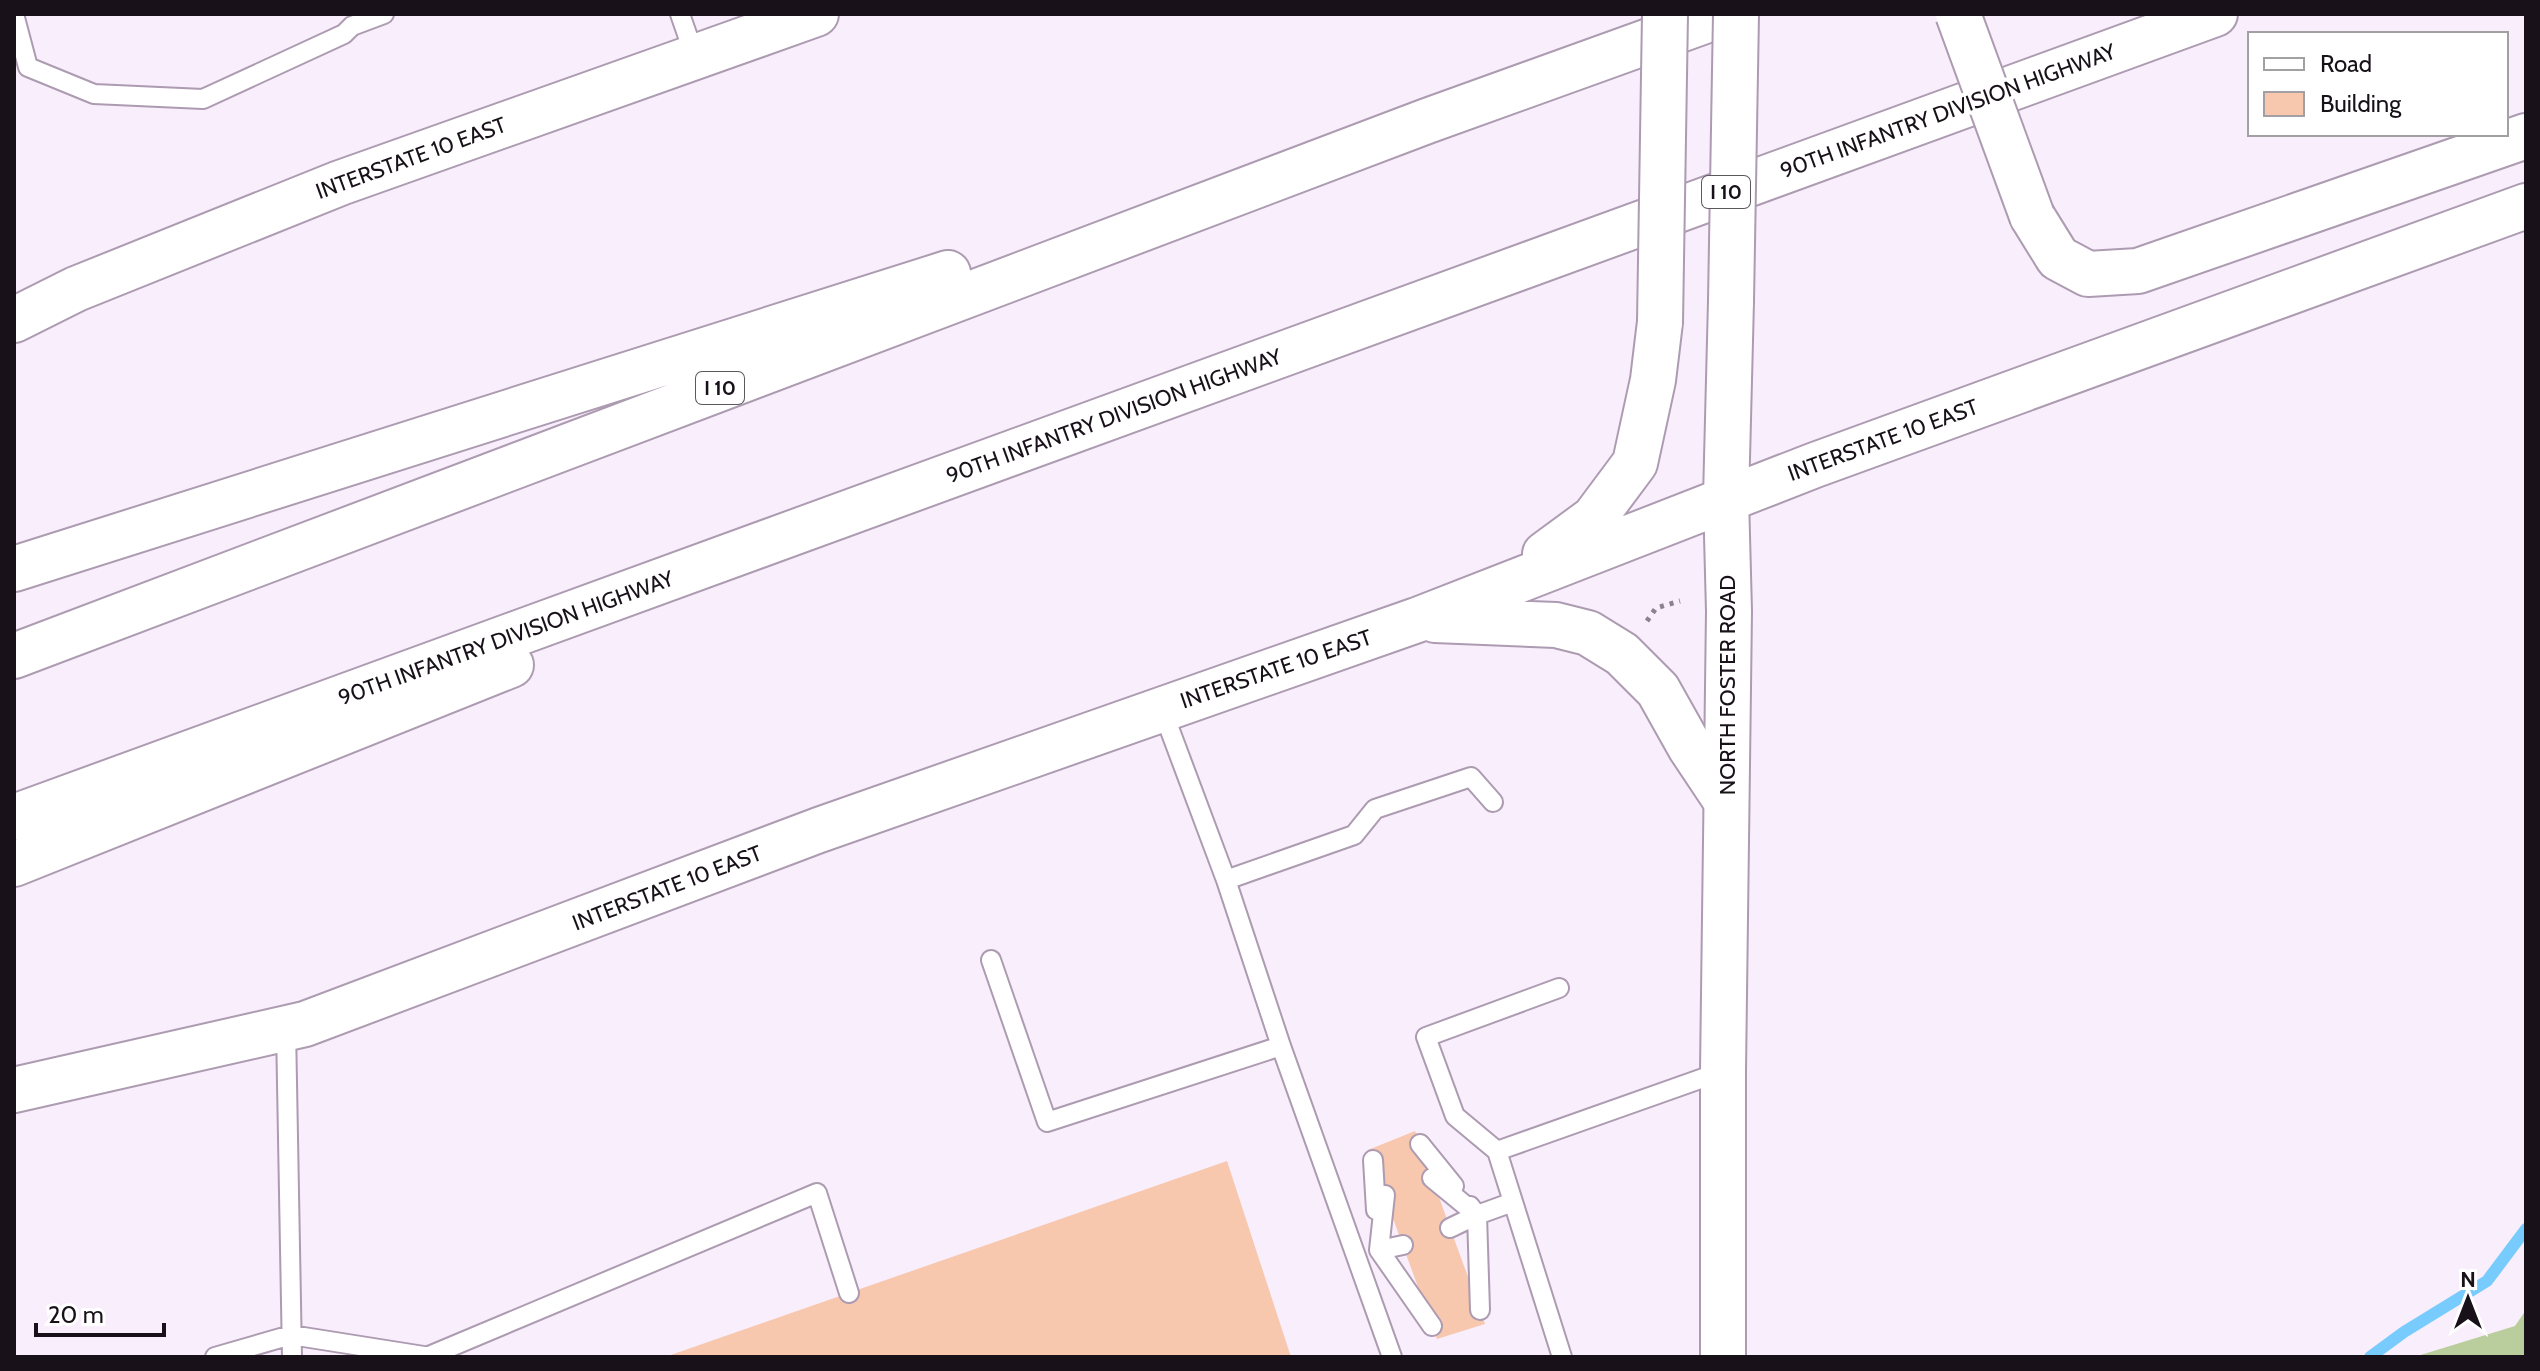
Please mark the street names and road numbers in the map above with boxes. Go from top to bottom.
street label: 90TH INFANTRY DIVISION HIGHWAY [1777,37,2120,184]
street label: INTERSTATE 10 EAST [312,111,510,205]
road number: I 10 [1702,176,1750,208]
street label: 90TH INFANTRY DIVISION HIGHWAY [943,342,1286,489]
road number: I 10 [696,372,744,404]
street label: INTERSTATE 10 EAST [1784,393,1982,487]
street label: 90TH INFANTRY DIVISION HIGHWAY [335,564,678,711]
street label: NORTH FOSTER ROAD [1714,575,1741,795]
street label: INTERSTATE 10 EAST [1177,623,1376,714]
street label: INTERSTATE 10 EAST [568,839,766,937]

